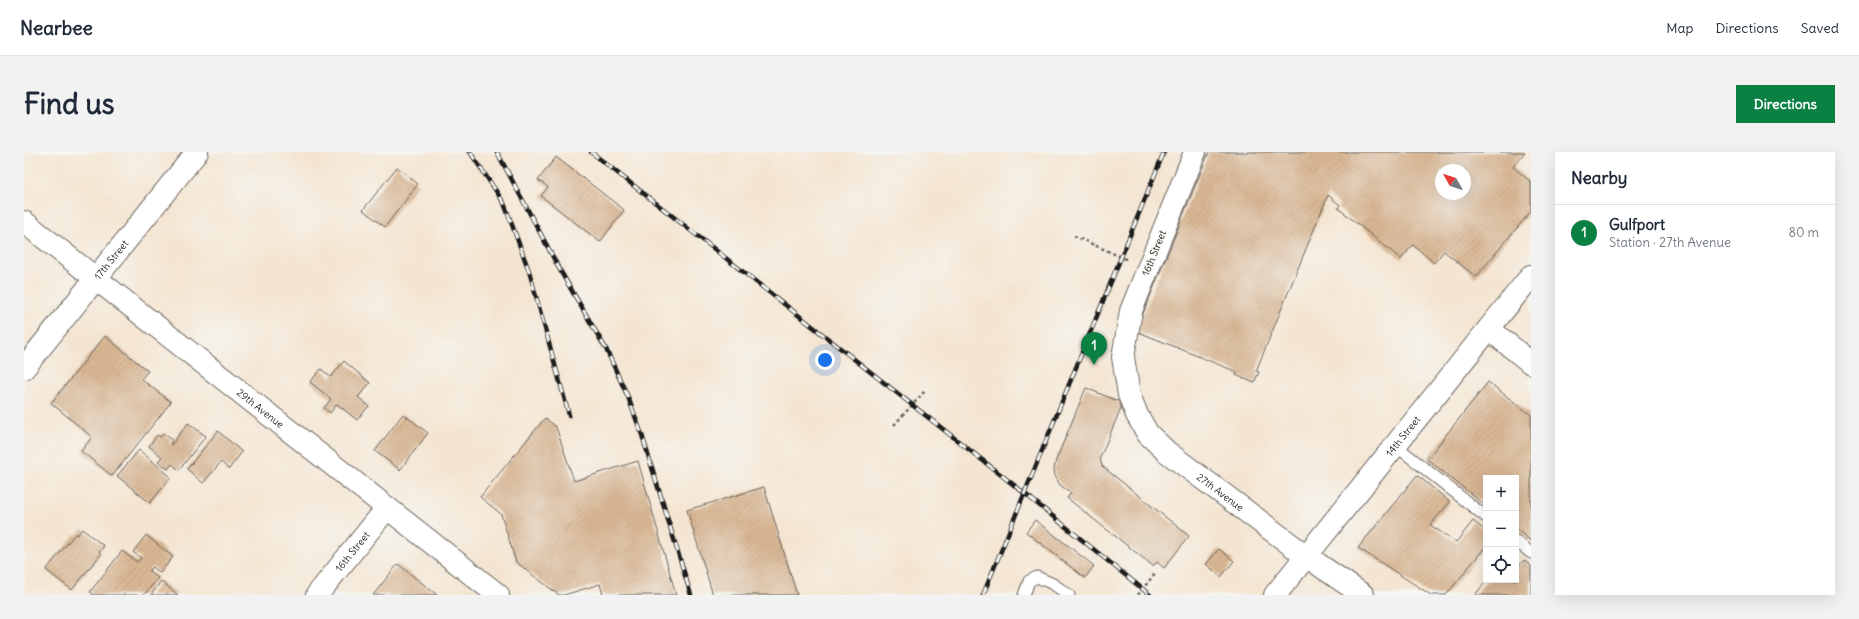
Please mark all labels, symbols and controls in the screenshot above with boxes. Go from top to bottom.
text: Nearbee [20,16,93,40]
text: Map [1666,19,1693,37]
text: Directions [1715,19,1779,37]
text: Saved [1801,19,1839,37]
button: Directions [1736,85,1835,123]
text: Find us [24,86,115,122]
north arrow [1435,164,1471,200]
text: Nearby [1571,167,1627,189]
text: Gulfport [1609,215,1665,234]
text: 1 [1581,224,1587,241]
text: 80 m [1788,224,1819,241]
street label: 16th Street [1139,228,1169,278]
text: Station · 27th Avenue [1609,234,1731,251]
street label: 17th Street [91,237,131,282]
pin: 1 [1081,332,1107,365]
your location [815,350,835,370]
street label: 29th Avenue [234,386,287,431]
street label: 14th Street [1383,413,1423,459]
street label: 27th Avenue [1194,470,1247,514]
map controls [1483,475,1519,583]
button: + [1483,475,1519,511]
button: − [1483,511,1519,547]
street label: 16th Street [332,528,373,574]
button: locate [1483,547,1519,583]

